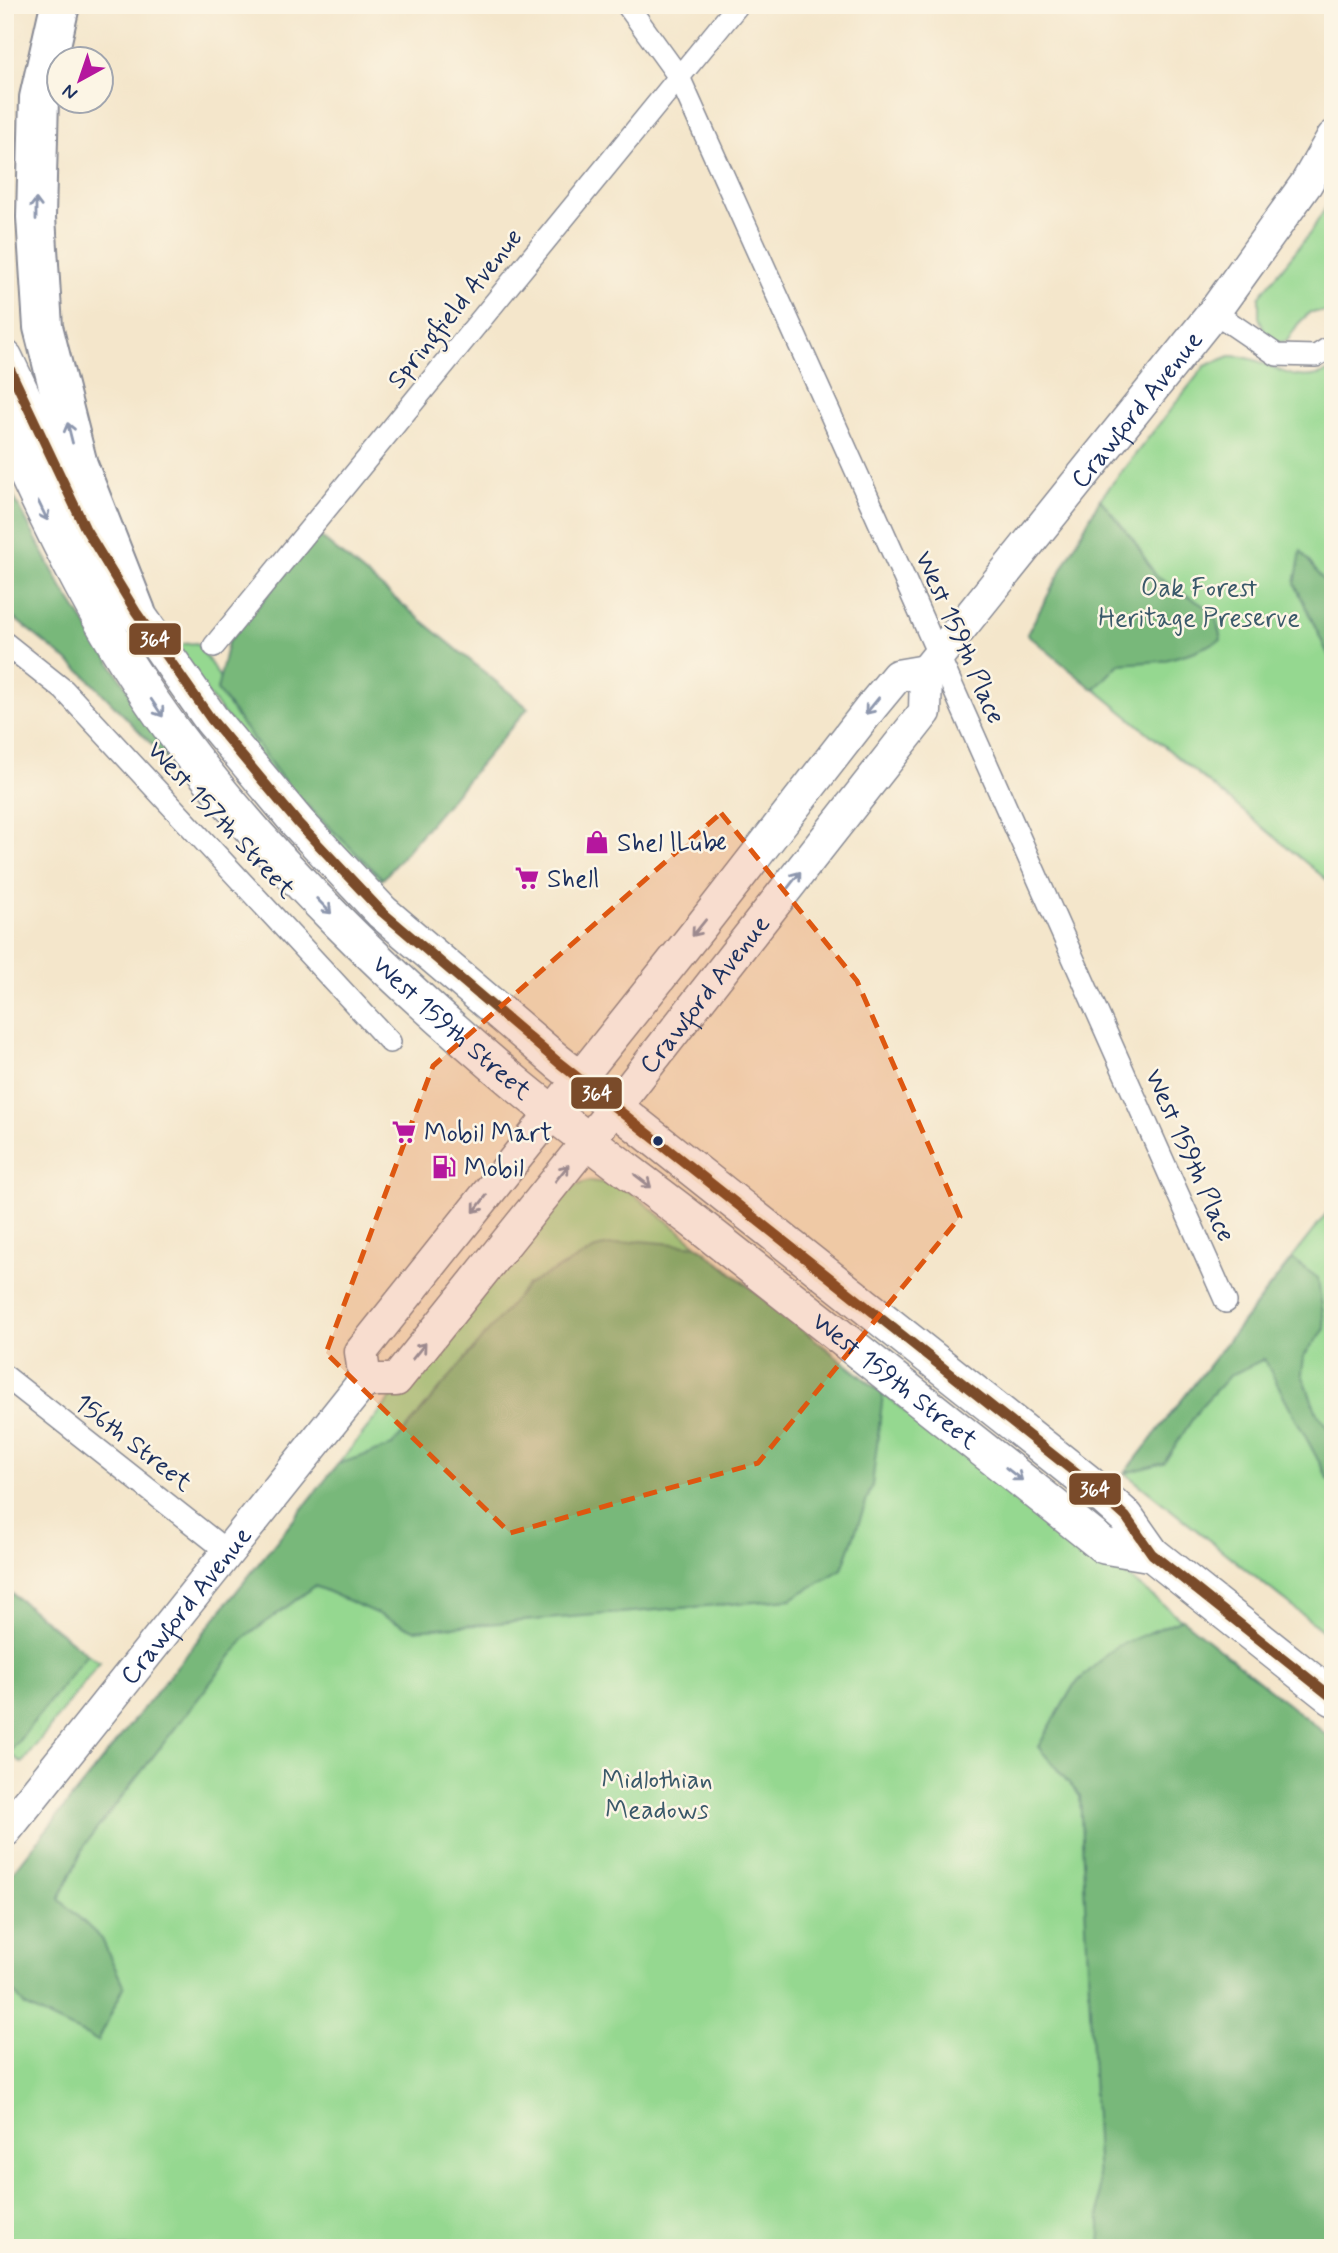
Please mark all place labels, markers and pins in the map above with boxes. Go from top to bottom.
place label: Shel lLube [617,827,727,861]
shop icon: Shel lLube [583,828,611,856]
place label: Shell [547,863,599,897]
supermarket icon: Shell [513,864,541,892]
place label: Mobil Mart [424,1117,552,1151]
supermarket icon: Mobil Mart [390,1118,418,1146]
unlabelled marker [651,1134,665,1148]
place label: Mobil [464,1152,524,1186]
fuel station icon: Mobil [430,1153,458,1181]

